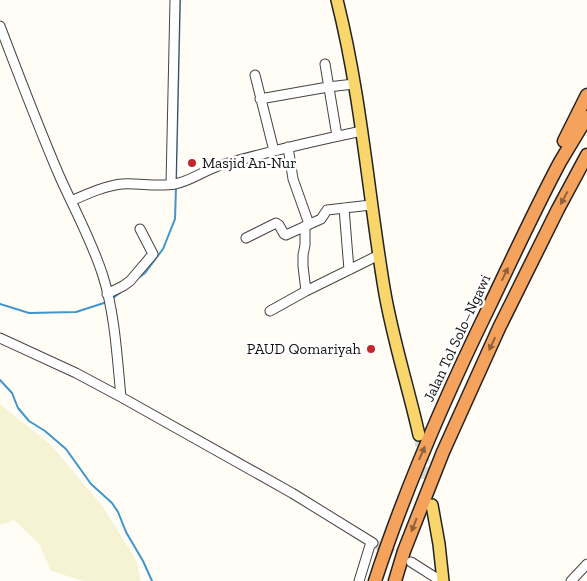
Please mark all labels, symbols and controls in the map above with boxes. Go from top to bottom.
place label: Masjid An-Nur [202,154,297,172]
marker: Masjid An-Nur [186,157,198,169]
one-way arrow [560,190,568,205]
one-way arrow [501,267,509,281]
street label: Jalan Tol Solo–Ngawi [420,272,494,404]
one-way arrow [488,337,496,351]
place label: PAUD Qomariyah [247,340,362,358]
marker: PAUD Qomariyah [365,343,377,355]
one-way arrow [418,446,426,460]
one-way arrow [410,518,418,533]

